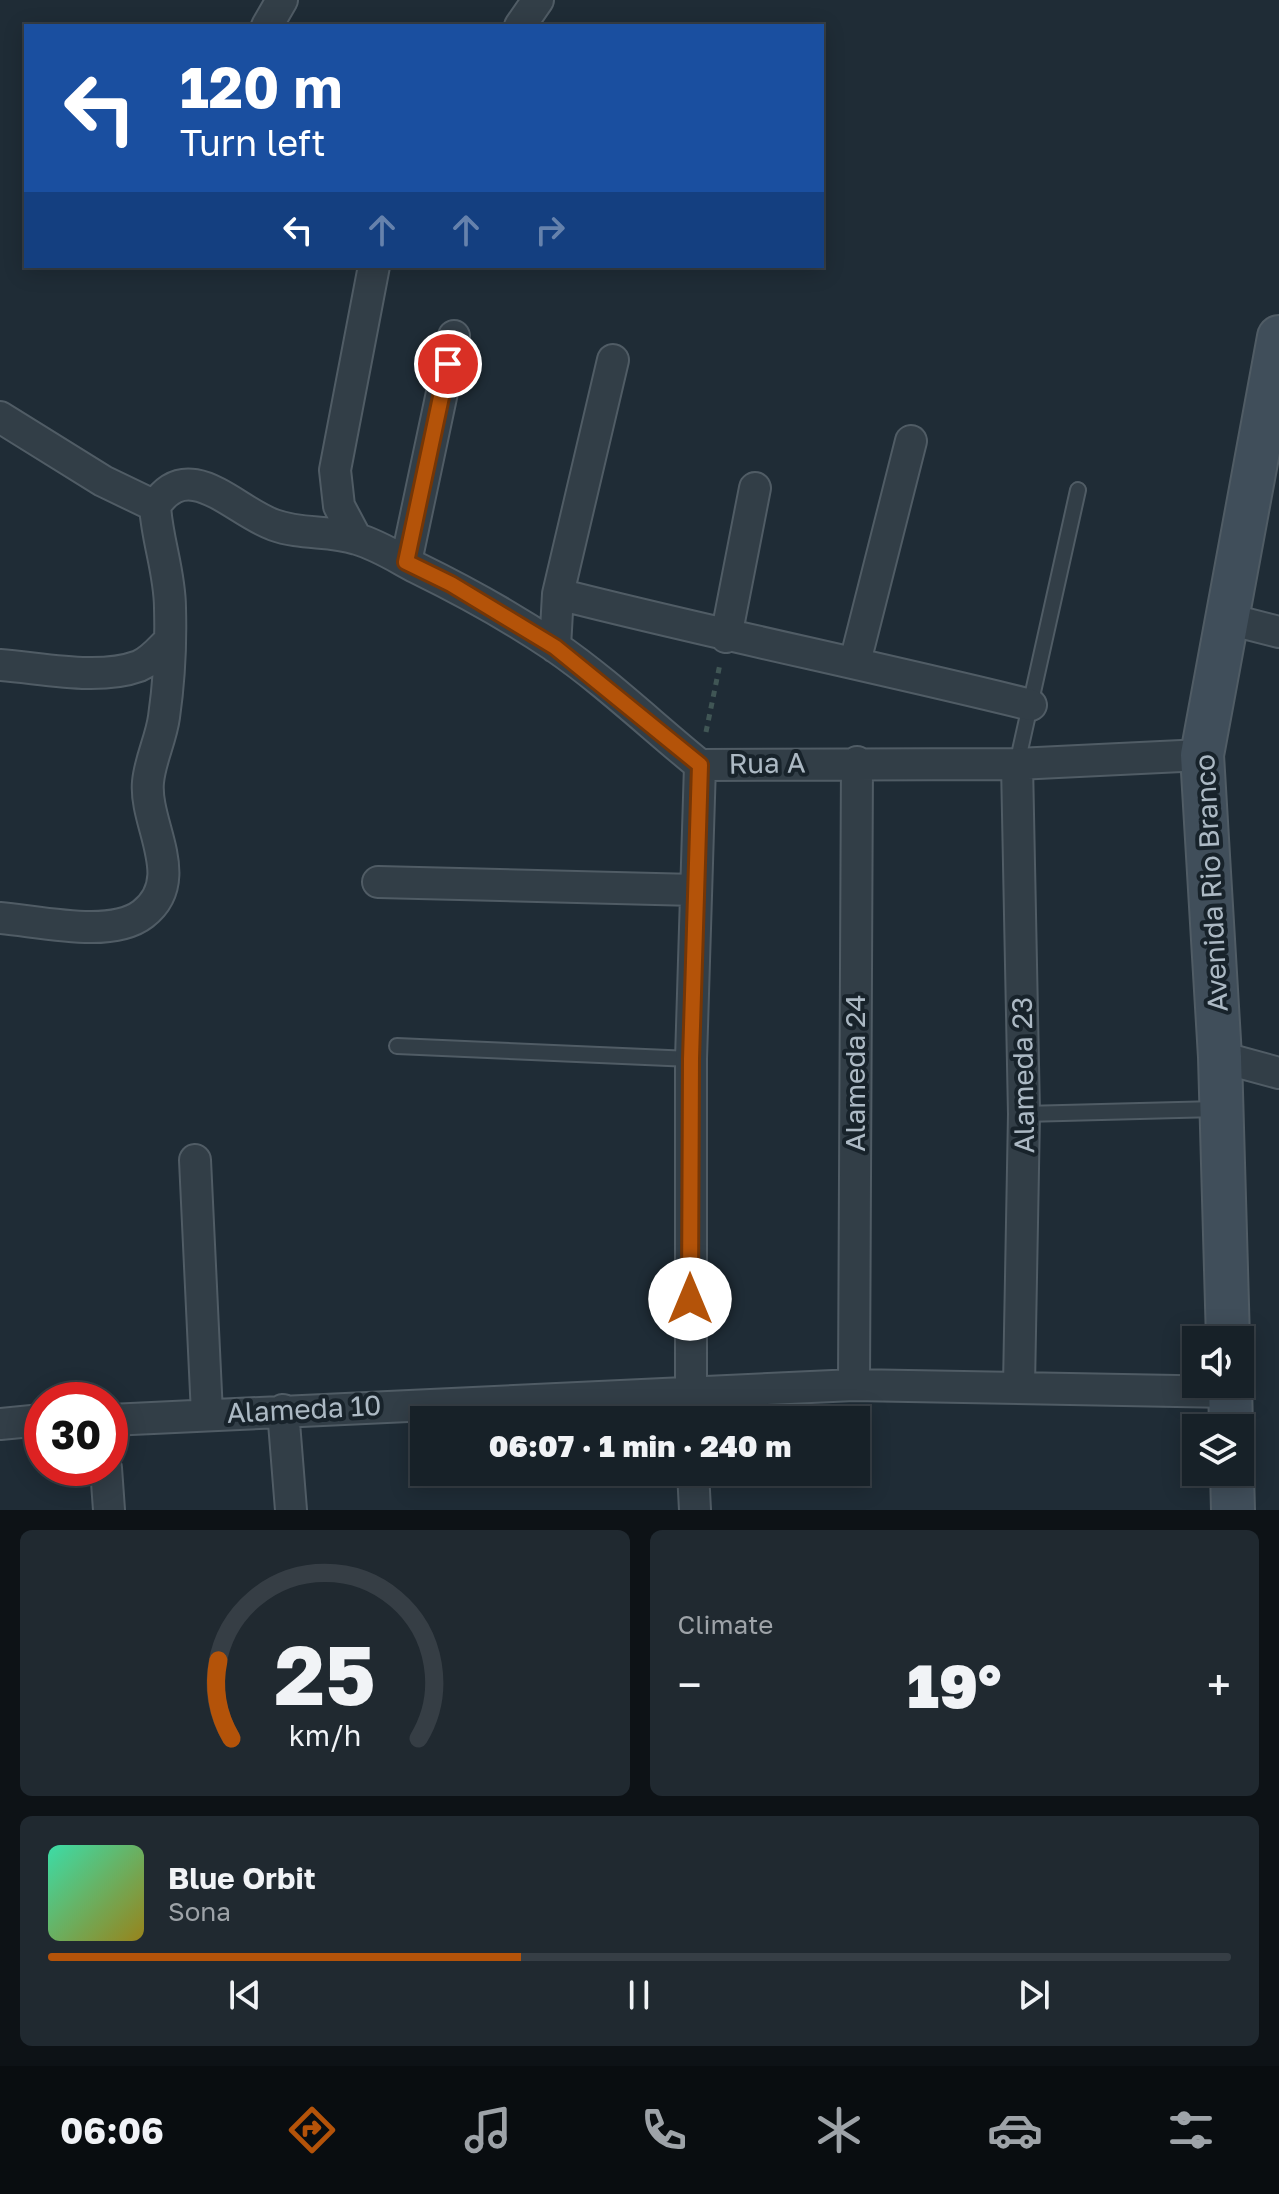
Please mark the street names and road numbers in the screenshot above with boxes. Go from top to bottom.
street label: Rua A [728,745,806,780]
street label: Avenida Rio Branco [1187,753,1234,1013]
street label: Alameda 24 [838,994,871,1152]
street label: Alameda 23 [1005,996,1040,1154]
street label: Alameda 10 [226,1388,382,1429]

